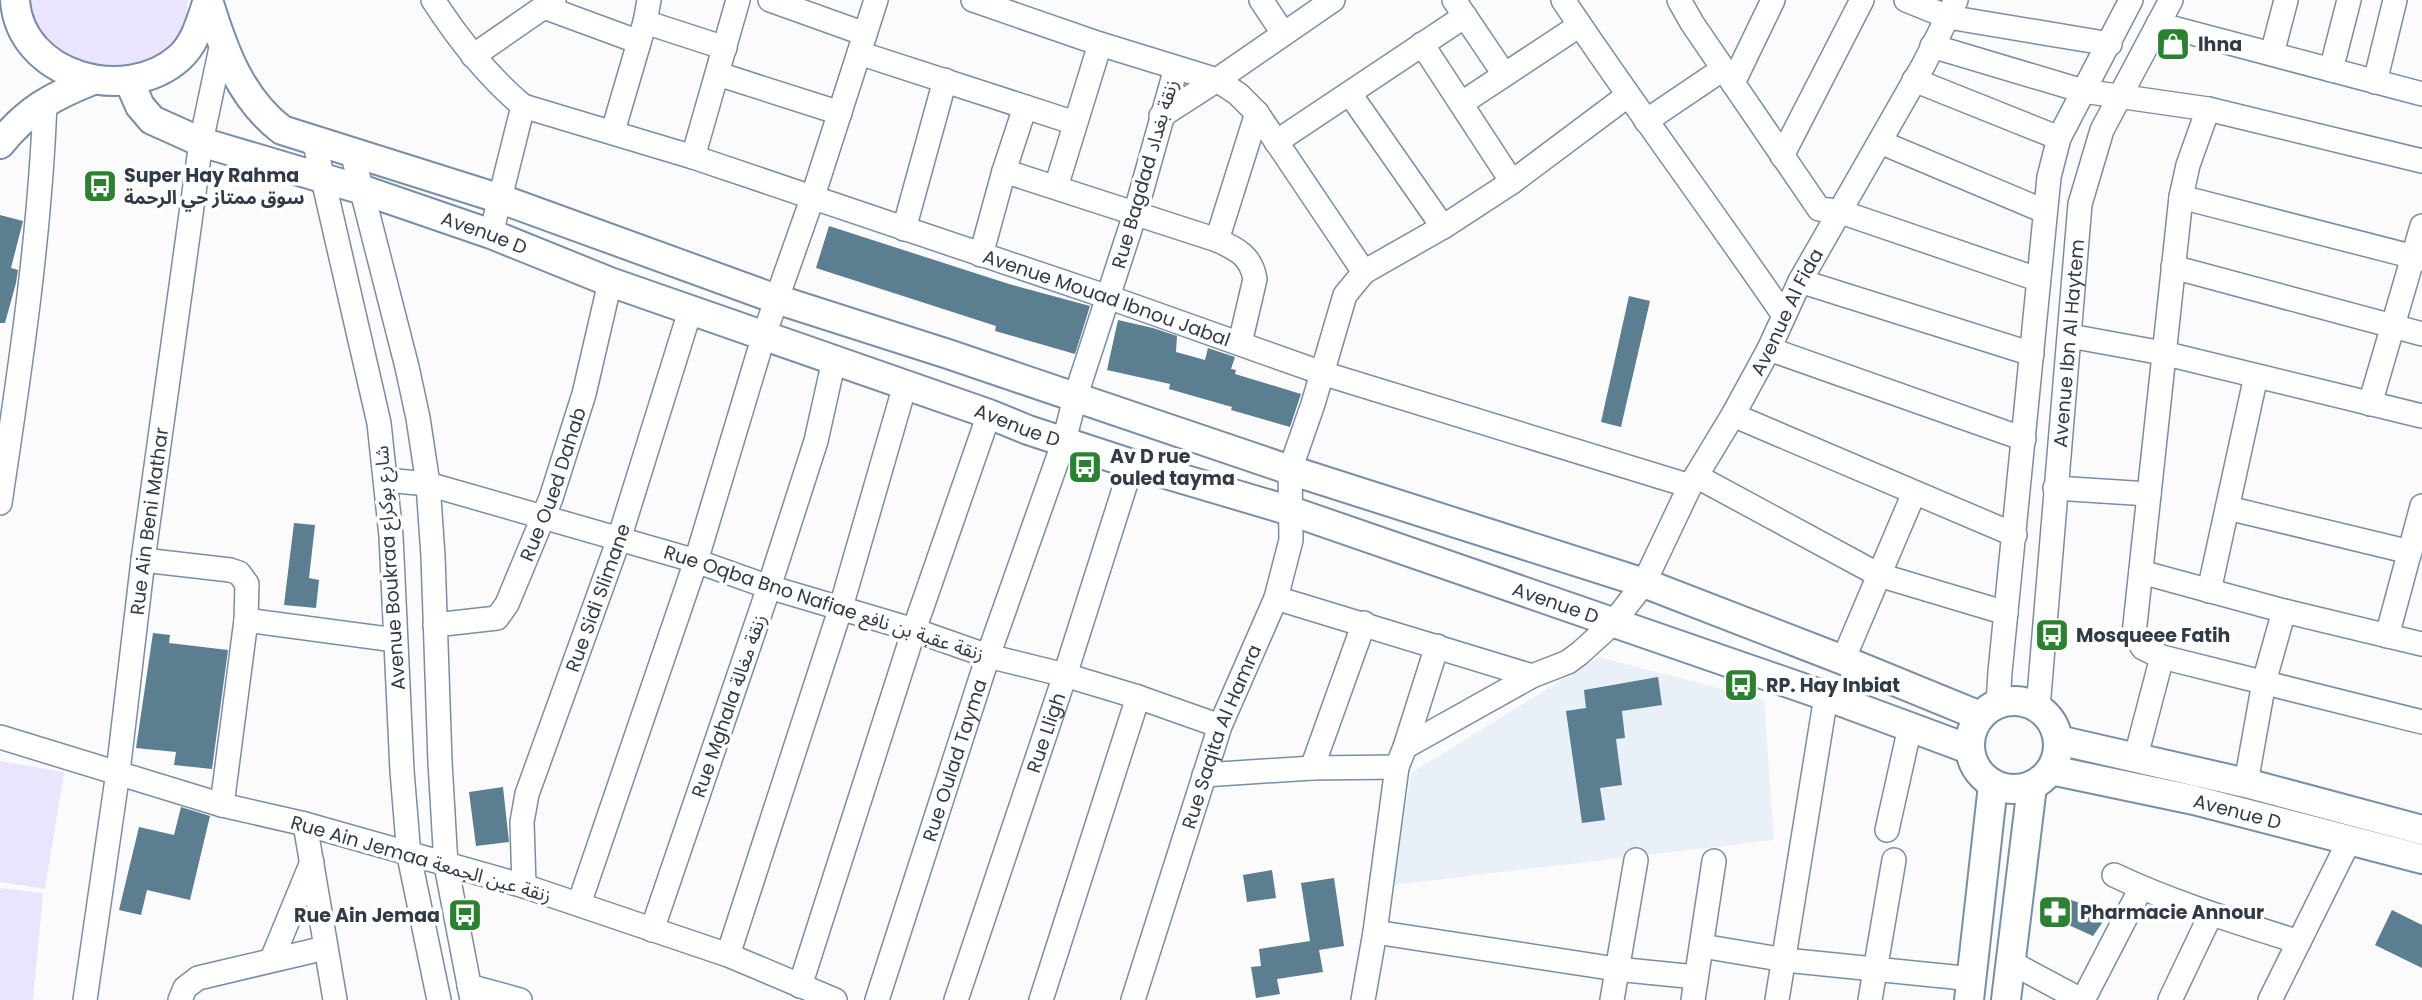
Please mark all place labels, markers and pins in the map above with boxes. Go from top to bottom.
shop icon: lhna [2154,25,2192,63]
place label: lhna [2198,31,2242,58]
place label: Super Hay Rahma سوق ممتاز حي الرحمة [124,162,305,212]
bus stop icon: Super Hay Rahma سوق ممتاز حي الرحمة [81,167,119,205]
place label: Av D rue ouled tayma [1110,443,1235,492]
bus stop icon: Av D rue ouled tayma [1066,448,1104,486]
bus stop icon: Mosqueee Fatih [2033,616,2071,654]
place label: Mosqueee Fatih [2076,622,2230,649]
bus stop icon: RP. Hay Inbiat [1722,666,1760,704]
place label: RP. Hay Inbiat [1766,672,1900,699]
pharmacy icon: Pharmacie Annour [2036,893,2074,931]
bus stop icon: Rue Ain Jemaa [446,896,484,934]
place label: Pharmacie Annour [2080,899,2264,926]
place label: Rue Ain Jemaa [294,902,440,929]

